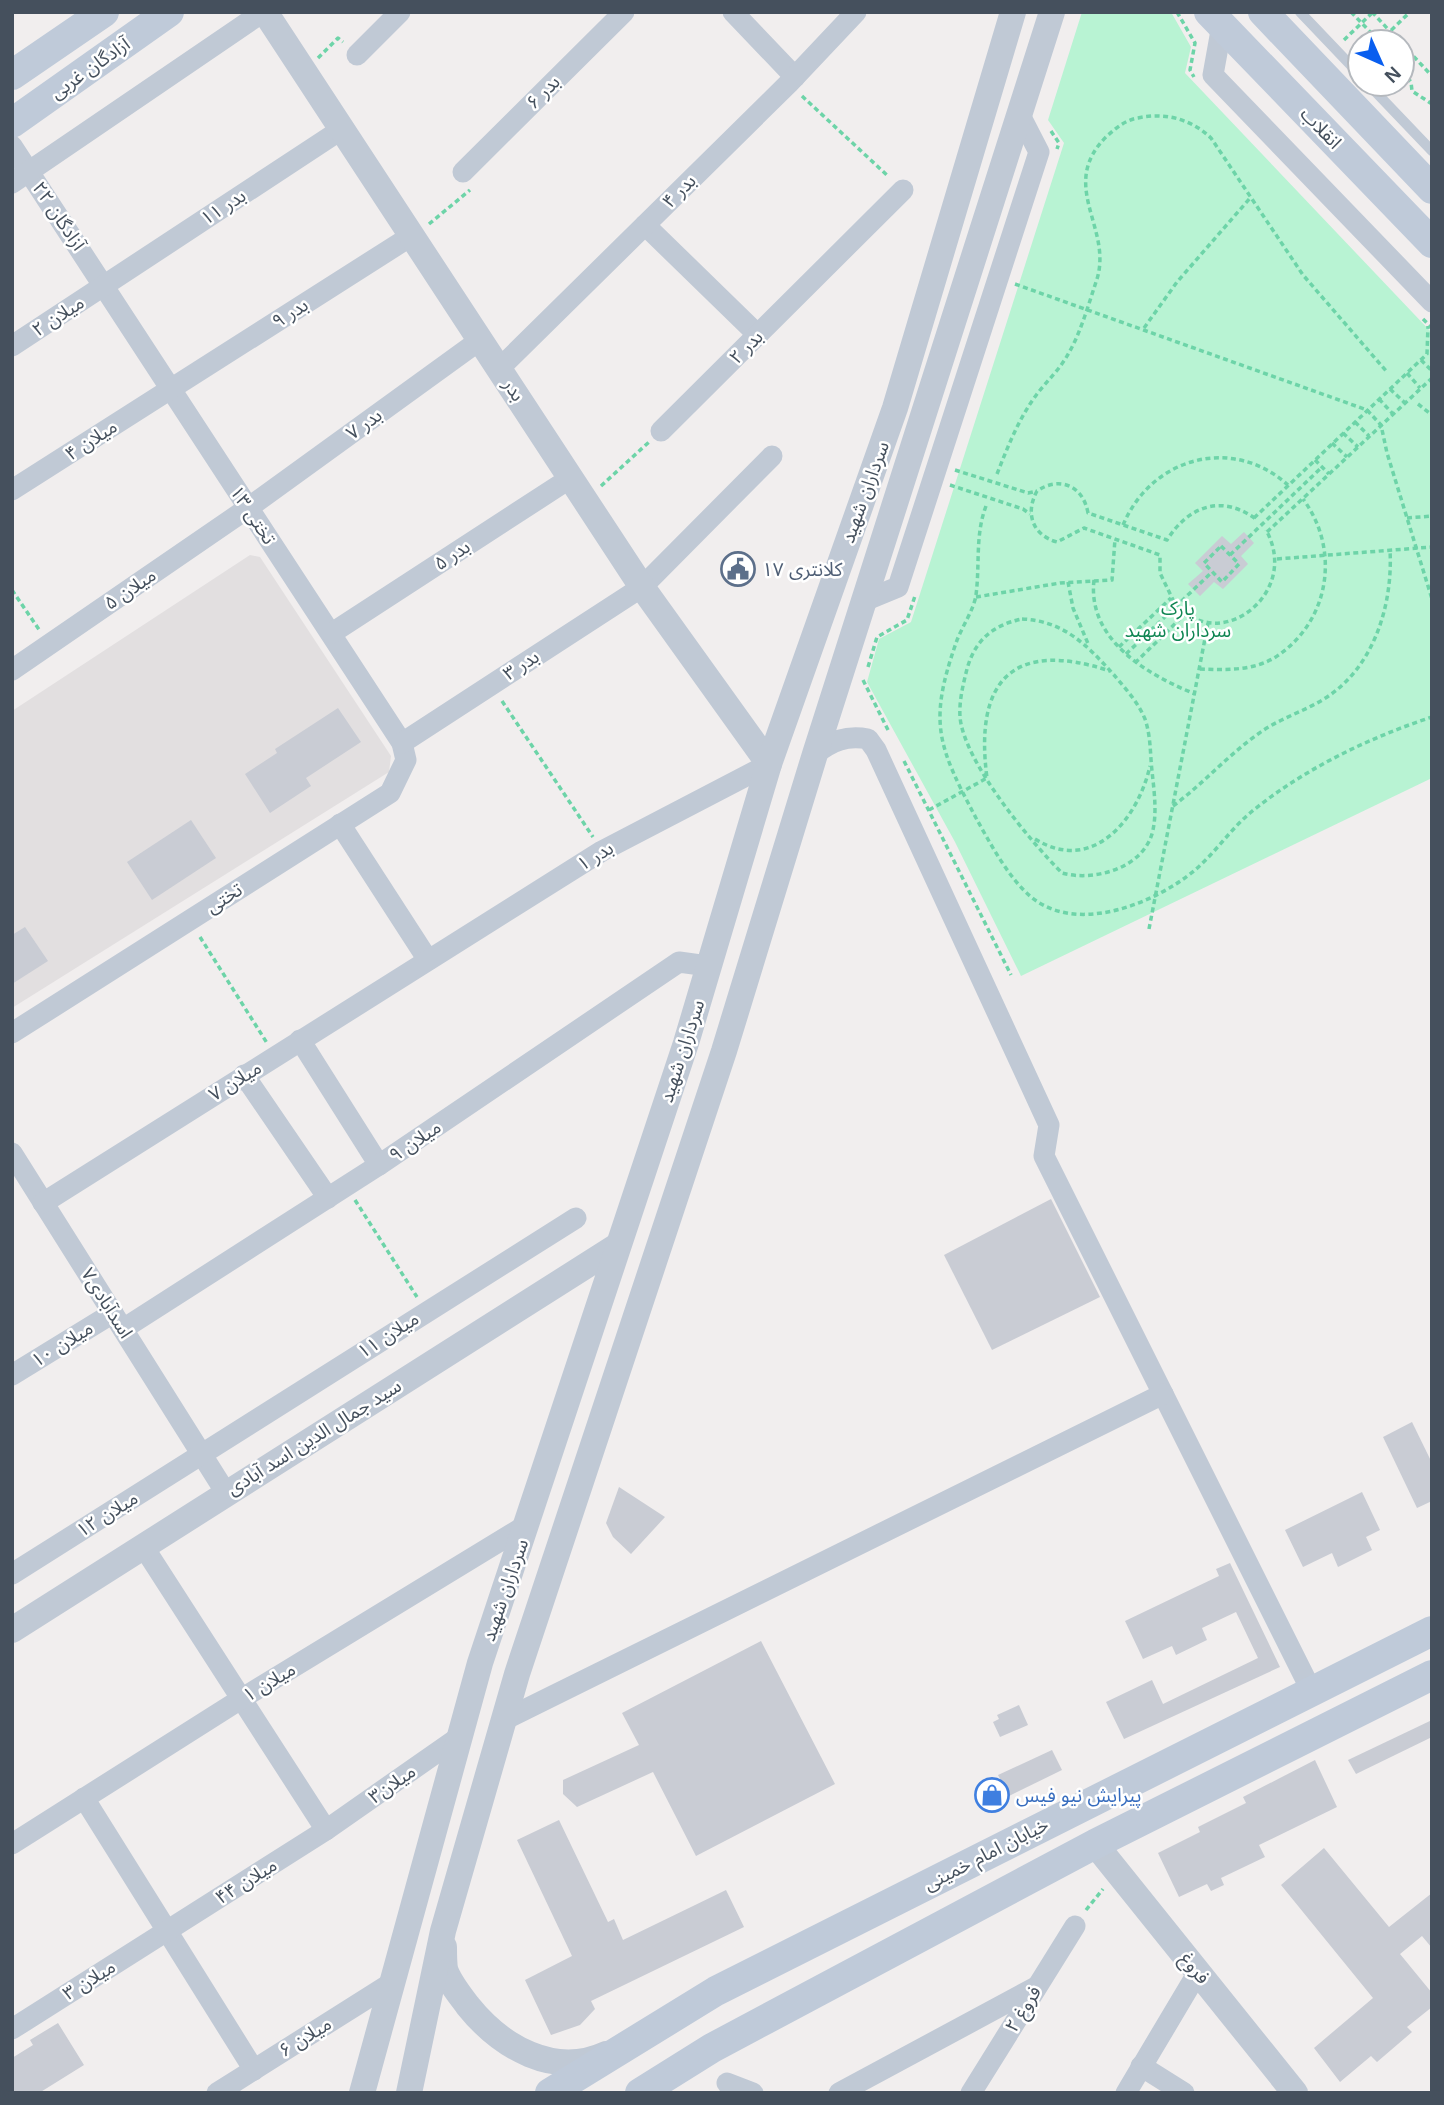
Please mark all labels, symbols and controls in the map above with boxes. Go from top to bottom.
north arrow [1346,28,1416,98]
street label: آزادگان غربی [46,32,135,104]
text: N [1380,62,1405,87]
street label: بدر ۶ [522,71,565,114]
street label: انقلاب [1296,103,1346,153]
street label: بدر ۴ [658,170,701,213]
street label: آزادگان ۲۲ [28,178,90,256]
street label: بدر ۱۱ [197,185,250,230]
street label: میلان ۲ [28,292,88,341]
street label: بدر ۹ [268,294,312,333]
street label: بدر ۲ [725,326,768,369]
street label: بدر [498,374,529,406]
street label: بدر ۷ [342,404,386,445]
street label: میلان ۴ [61,416,121,465]
street label: سرداران شهید [837,438,894,546]
street label: تختی ۱۳ [225,482,280,549]
street label: بدر ۵ [430,536,474,575]
public building icon: کلانتری ۱۷ [719,550,757,588]
place label: کلانتری ۱۷ [762,559,844,581]
street label: میلان ۵ [100,564,160,614]
park label: پارک سرداران شهید [1125,598,1231,642]
street label: بدر ۳ [499,646,543,685]
street label: بدر ۱ [573,837,617,876]
street label: تختی [202,879,247,918]
street label: سرداران شهید [656,997,709,1105]
street label: میلان ۷ [205,1057,265,1105]
street label: میلان ۹ [385,1116,445,1166]
street label: اسدآبادی۷ [77,1264,137,1342]
street label: میلان ۱۱ [354,1308,422,1363]
street label: میلان ۱۰ [27,1317,97,1371]
street label: سید جمال الدین اسد آبادی [223,1375,405,1500]
street label: میلان ۱۲ [72,1487,142,1541]
street label: سرداران شهید [478,1536,533,1644]
street label: میلان ۱ [239,1658,299,1706]
street label: میلان۳ [365,1760,420,1808]
shop icon: پیرایش نیو فیس [973,1776,1011,1814]
place label: پیرایش نیو فیس [1016,1785,1142,1808]
street label: خیابان امام خمینی [920,1814,1054,1898]
street label: میلان ۴۴ [211,1854,281,1908]
street label: فروغ [1174,1948,1214,1990]
street label: میلان ۳ [59,1956,119,2004]
street label: فروغ ۲ [1001,1982,1048,2037]
street label: میلان ۶ [275,2013,335,2061]

